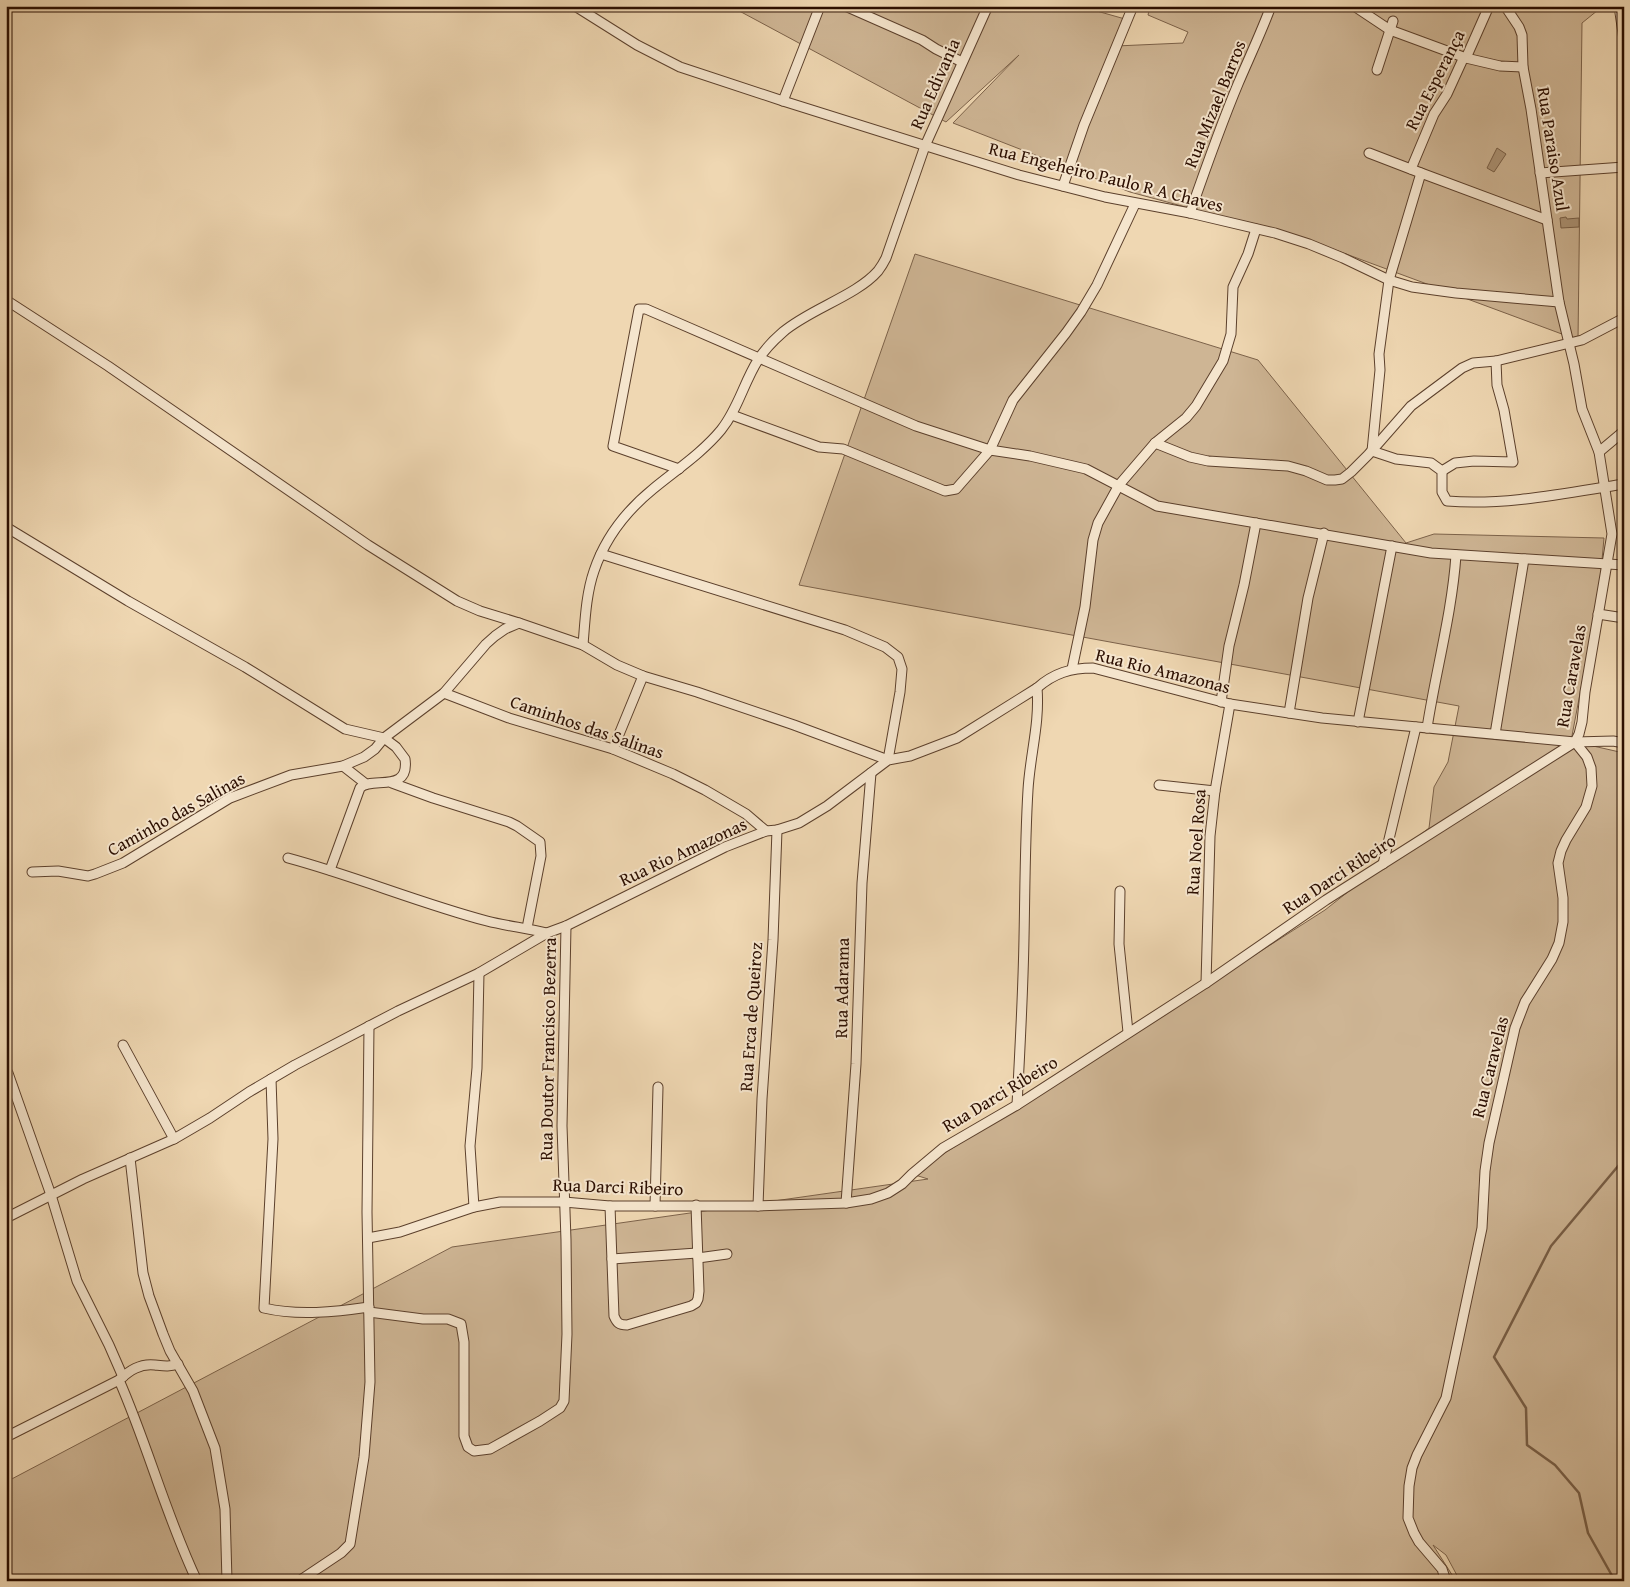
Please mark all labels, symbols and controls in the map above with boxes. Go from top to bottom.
street label: Rua Esperança [1398,25,1472,135]
street label: Rua Edivania [902,33,967,134]
street label: Rua Mizael Barros [1177,36,1252,172]
street label: Rua Paraiso Azul [1530,85,1577,213]
street label: Rua Engeheiro Paulo R A Chaves [986,134,1226,219]
street label: Rua Caravelas [1548,622,1593,729]
street label: Rua Rio Amazonas [1093,641,1233,700]
street label: Caminhos das Salinas [507,688,668,765]
street label: Caminho das Salinas [102,764,250,863]
street label: Rua Noel Rosa [1178,788,1213,896]
street label: Rua Rio Amazonas [615,810,751,893]
street label: Rua Darci Ribeiro [1277,827,1401,921]
street label: Rua Doutor Francisco Bezerra [532,937,563,1161]
street label: Rua Adarama [827,937,856,1039]
street label: Rua Erca de Queiroz [732,941,769,1093]
street label: Rua Caravelas [1464,1013,1515,1121]
street label: Rua Darci Ribeiro [937,1048,1063,1139]
street label: Rua Darci Ribeiro [552,1171,684,1202]

